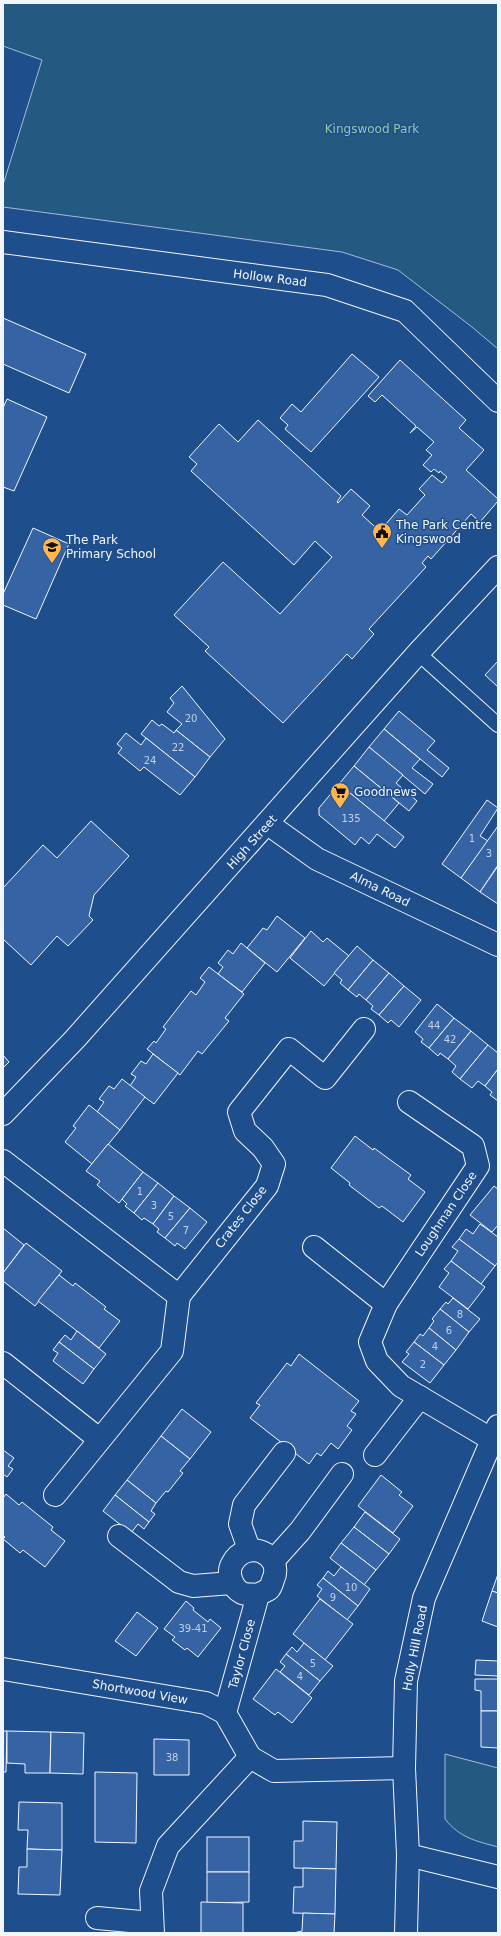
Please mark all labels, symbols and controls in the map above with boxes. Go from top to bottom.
park label: Kingswood Park [325,122,419,136]
street label: Hollow Road [232,267,308,289]
place label: The Park Centre Kingswood [395,518,492,546]
public building icon: The Park Centre Kingswood [371,521,393,549]
place label: The Park Primary School [65,533,156,561]
school or university icon: The Park Primary School [41,536,63,564]
house number: 20 [185,713,197,724]
house number: 22 [172,742,184,753]
house number: 24 [144,755,156,766]
supermarket icon: Goodnews [329,781,351,809]
place label: Goodnews [354,785,417,799]
street label: High Street [224,812,280,872]
house number: 135 [341,813,361,824]
house number: 1 [469,833,475,844]
house number: 3 [486,848,492,859]
street label: Alma Road [348,869,412,909]
house number: 44 [428,1020,440,1031]
house number: 42 [444,1034,456,1045]
street label: Loughman Close [412,1169,480,1259]
street label: Crates Close [212,1183,270,1251]
house number: 1 [137,1186,143,1197]
house number: 3 [151,1200,157,1211]
house number: 5 [168,1211,174,1222]
house number: 7 [183,1225,189,1236]
house number: 8 [457,1309,463,1320]
house number: 6 [446,1325,452,1336]
house number: 4 [432,1341,438,1352]
house number: 2 [420,1359,426,1370]
house number: 10 [345,1582,357,1593]
house number: 9 [330,1592,336,1603]
street label: Holly Hill Road [400,1604,430,1692]
street label: Taylor Close [226,1617,258,1692]
house number: 39-41 [178,1623,208,1634]
house number: 5 [310,1658,316,1669]
house number: 4 [297,1671,303,1682]
street label: Shortwood View [91,1677,189,1707]
house number: 38 [166,1752,178,1763]

